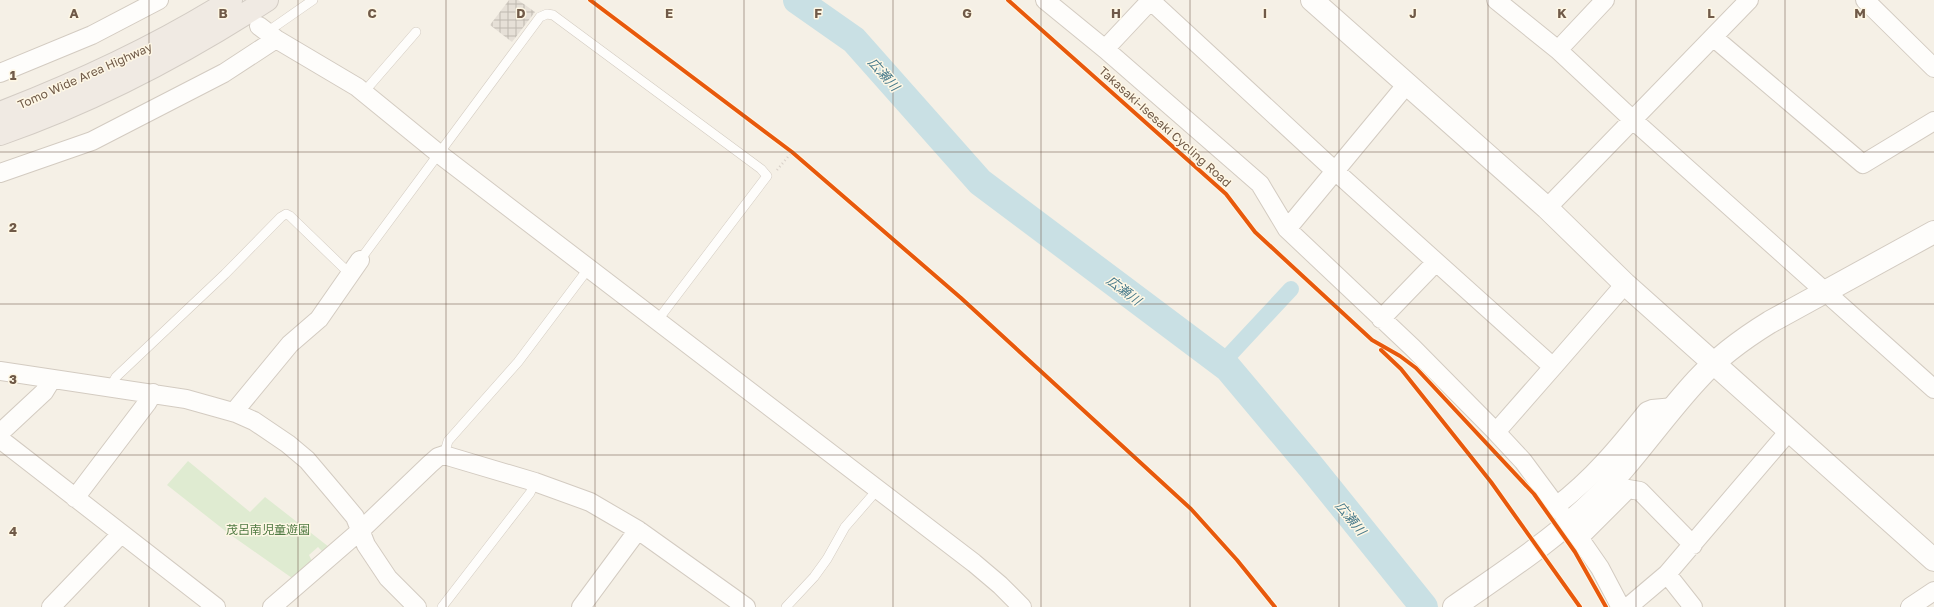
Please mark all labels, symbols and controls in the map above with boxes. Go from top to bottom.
text: A [69,5,79,21]
text: B [218,5,228,21]
text: C [367,5,377,21]
text: D [516,5,526,21]
text: E [665,5,673,21]
text: F [814,5,822,21]
text: G [962,5,972,21]
text: H [1111,5,1121,21]
text: I [1263,5,1267,21]
text: J [1409,5,1417,21]
text: K [1557,5,1567,21]
text: L [1707,5,1715,21]
text: M [1854,5,1866,21]
street label: Tomo Wide Area Highway [15,39,155,112]
water label: 広瀬川 [865,54,904,95]
street label: Takasaki-Isesaki Cycling Road [1096,63,1235,190]
text: 1 [10,67,17,83]
text: 2 [9,219,17,235]
water label: 広瀬川 [1104,272,1146,309]
text: 3 [9,371,17,387]
water label: 広瀬川 [1333,498,1371,540]
park label: 茂呂南児童遊園 [226,522,310,537]
text: 4 [9,523,17,539]

